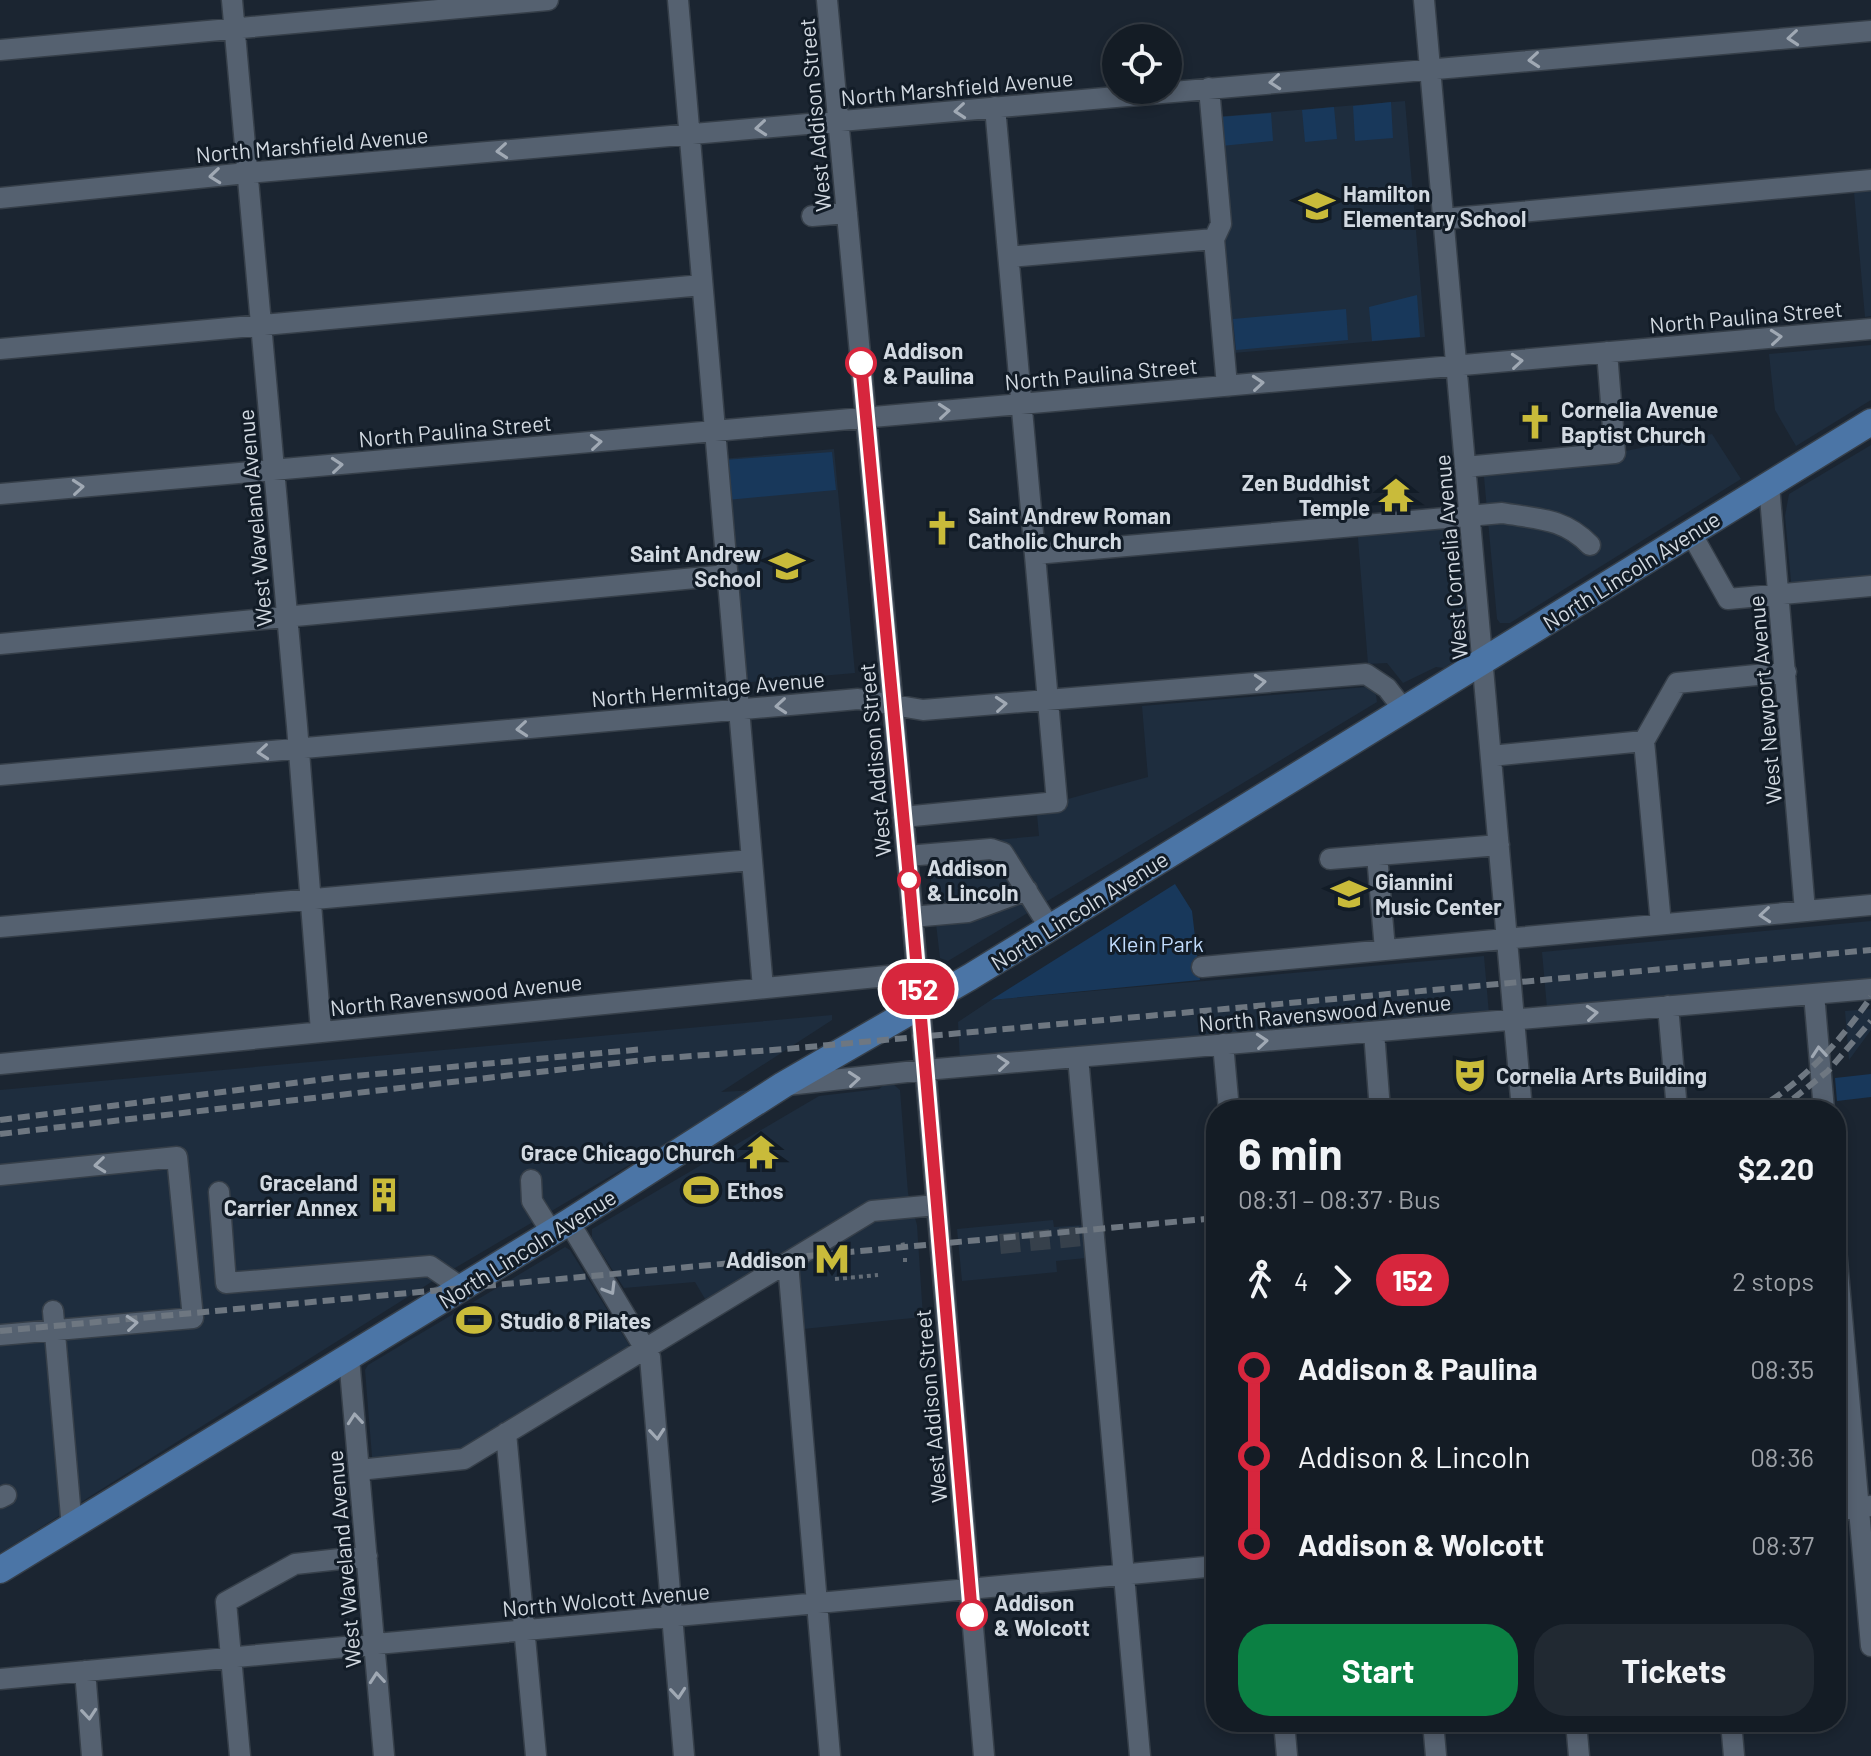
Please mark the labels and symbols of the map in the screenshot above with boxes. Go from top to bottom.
street label: West Addison Street [793,17,835,213]
one-way arrow [1786,29,1799,46]
one-way arrow [1527,51,1540,68]
street label: North Marshfield Avenue [840,64,1074,110]
one-way arrow [1268,74,1281,91]
one-way arrow [953,102,966,119]
one-way arrow [754,119,767,136]
street label: North Marshfield Avenue [195,121,429,167]
one-way arrow [495,142,508,159]
one-way arrow [208,168,221,185]
place label: Hamilton Elementary School [1343,180,1526,231]
school or university icon: Hamilton Elementary School [1298,187,1336,225]
street label: North Paulina Street [1648,295,1844,337]
one-way arrow [1770,329,1783,346]
place label: Addison & Paulina [883,337,974,388]
marker: Addison & Paulina [846,348,876,378]
street label: North Paulina Street [1003,352,1199,394]
one-way arrow [1511,352,1524,369]
one-way arrow [1252,375,1265,392]
place label: Cornelia Avenue Baptist Church [1561,396,1718,447]
one-way arrow [938,402,951,419]
church icon: Cornelia Avenue Baptist Church [1516,403,1554,441]
street label: West Waveland Avenue [232,408,276,628]
street label: North Paulina Street [357,409,553,451]
one-way arrow [590,433,603,450]
street label: West Cornelia Avenue [1428,453,1472,661]
one-way arrow [331,457,344,474]
place label: Zen Buddhist Temple [1242,469,1370,520]
temple icon: Zen Buddhist Temple [1377,476,1415,514]
one-way arrow [72,479,85,496]
place label: Saint Andrew Roman Catholic Church [968,502,1171,553]
street label: North Lincoln Avenue [1538,505,1724,635]
church icon: Saint Andrew Roman Catholic Church [923,509,961,547]
place label: Saint Andrew School [630,540,761,591]
school or university icon: Saint Andrew School [768,547,806,585]
street label: West Newport Avenue [1742,595,1786,805]
street label: West Addison Street [853,662,895,858]
street label: North Hermitage Avenue [590,665,826,711]
one-way arrow [1254,674,1267,691]
one-way arrow [995,696,1008,713]
one-way arrow [774,697,787,714]
one-way arrow [515,720,528,737]
one-way arrow [256,743,269,760]
street label: North Lincoln Avenue [986,845,1172,975]
place label: Addison & Lincoln [927,854,1018,905]
place label: Giannini Music Center [1375,868,1502,919]
marker: Addison & Lincoln [898,869,920,891]
school or university icon: Giannini Music Center [1330,875,1368,913]
one-way arrow [1758,906,1771,923]
park label: Klein Park [1108,930,1204,956]
line badge: 152 [872,963,964,1015]
street label: North Ravenswood Avenue [329,968,583,1020]
street label: North Ravenswood Avenue [1198,988,1452,1036]
one-way arrow [1586,1005,1599,1022]
one-way arrow [1256,1033,1269,1050]
one-way arrow [1811,1045,1828,1058]
one-way arrow [997,1055,1010,1072]
theatre icon: Cornelia Arts Building [1451,1056,1489,1094]
place label: Cornelia Arts Building [1496,1062,1707,1088]
one-way arrow [848,1070,861,1087]
temple icon: Grace Chicago Church [742,1133,780,1171]
place label: Grace Chicago Church [521,1139,735,1165]
one-way arrow [93,1156,106,1173]
place label: Graceland Carrier Annex [224,1169,358,1220]
sports icon: Ethos [682,1171,720,1209]
building icon: Graceland Carrier Annex [365,1176,403,1214]
place label: Ethos [727,1177,783,1203]
street label: North Lincoln Avenue [434,1183,620,1313]
metro station icon: Addison [813,1240,851,1278]
place label: Addison [726,1246,806,1272]
one-way arrow [600,1280,615,1295]
sports icon: Studio 8 Pilates [455,1301,493,1339]
place label: Studio 8 Pilates [500,1307,651,1333]
street label: West Addison Street [909,1308,951,1504]
one-way arrow [126,1315,139,1332]
one-way arrow [346,1412,363,1425]
one-way arrow [648,1428,665,1441]
street label: West Waveland Avenue [321,1449,365,1669]
street label: North Wolcott Avenue [501,1577,711,1621]
place label: Addison & Wolcott [994,1589,1090,1640]
marker: Addison & Wolcott [957,1600,987,1630]
one-way arrow [369,1671,386,1684]
one-way arrow [669,1687,686,1700]
one-way arrow [80,1708,97,1721]

